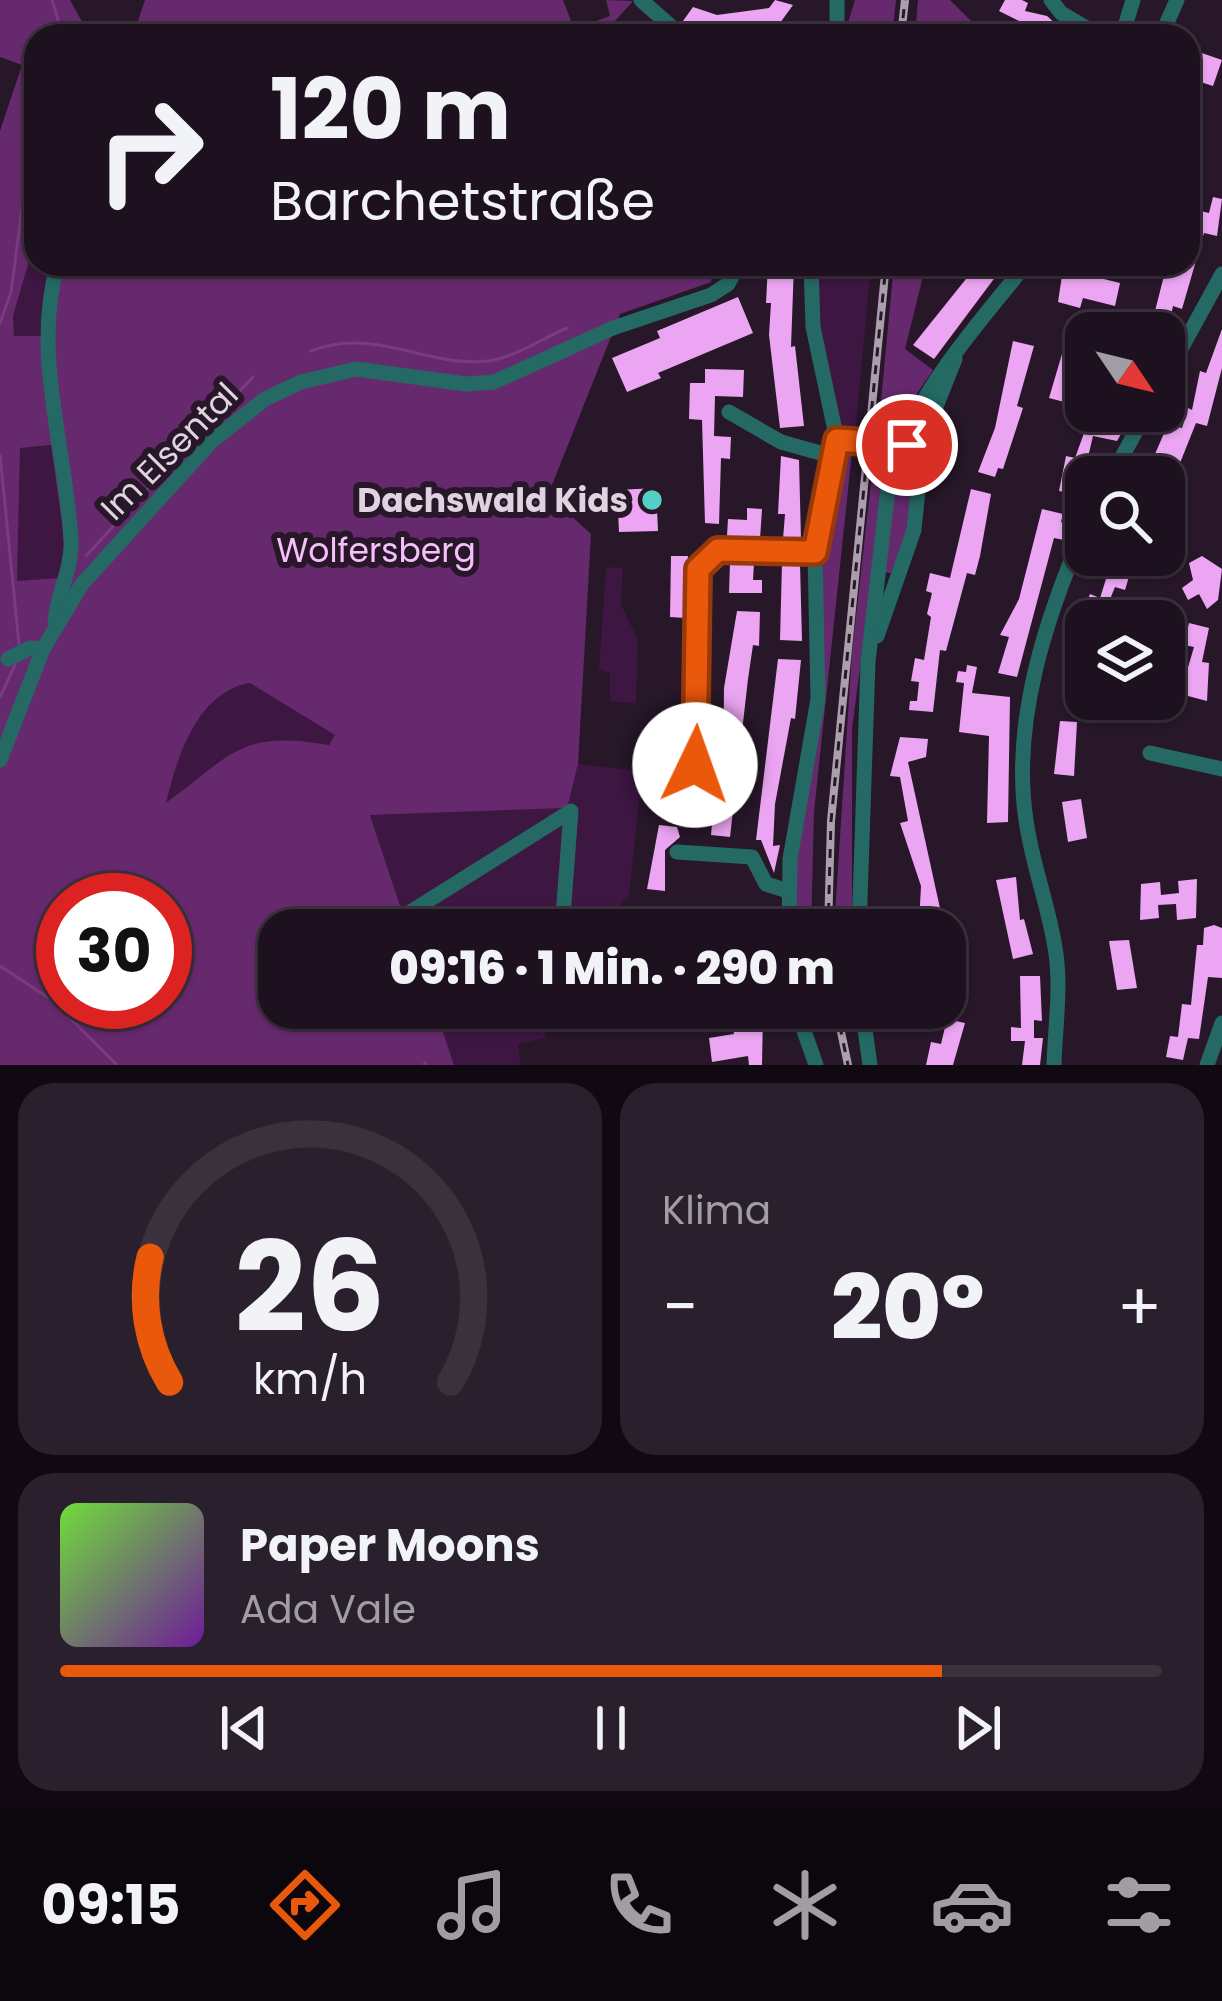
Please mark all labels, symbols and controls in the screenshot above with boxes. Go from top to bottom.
text: 120 m [270,51,511,168]
icon: right [72,72,228,228]
text: Barchetstraße [270,163,655,239]
north arrow [1065,312,1185,432]
map controls [1065,312,1185,720]
street label: Im Elsental [90,372,249,531]
pin [856,394,958,496]
icon: arrive [874,412,940,478]
button: search [1065,456,1185,576]
place label: Dachswald Kids [357,477,628,524]
marker: Dachswald Kids [639,487,665,513]
park label: Wolfersberg [276,527,476,574]
button: layers [1065,600,1185,720]
position arrow [632,702,758,828]
speed limit sign: 30 [36,873,192,1029]
text: 09:16 · 1 Min. · 290 m [389,937,835,1000]
text: Klima [662,1183,771,1238]
text: 26 [235,1200,385,1375]
text: 20° [831,1244,984,1371]
text: − [662,1261,698,1353]
text: + [1117,1261,1162,1353]
text: km/h [253,1349,367,1409]
text: Paper Moons [240,1514,540,1577]
text: Ada Vale [240,1582,416,1637]
icon: previous [211,1695,277,1761]
icon: pause [578,1695,644,1761]
icon: next [945,1695,1011,1761]
icon: directions [263,1863,347,1947]
icon: music [430,1863,514,1947]
icon: phone [597,1863,681,1947]
icon: climate [763,1863,847,1947]
icon: car [930,1863,1014,1947]
icon: filters [1097,1863,1181,1947]
text: 09:15 [41,1867,181,1943]

